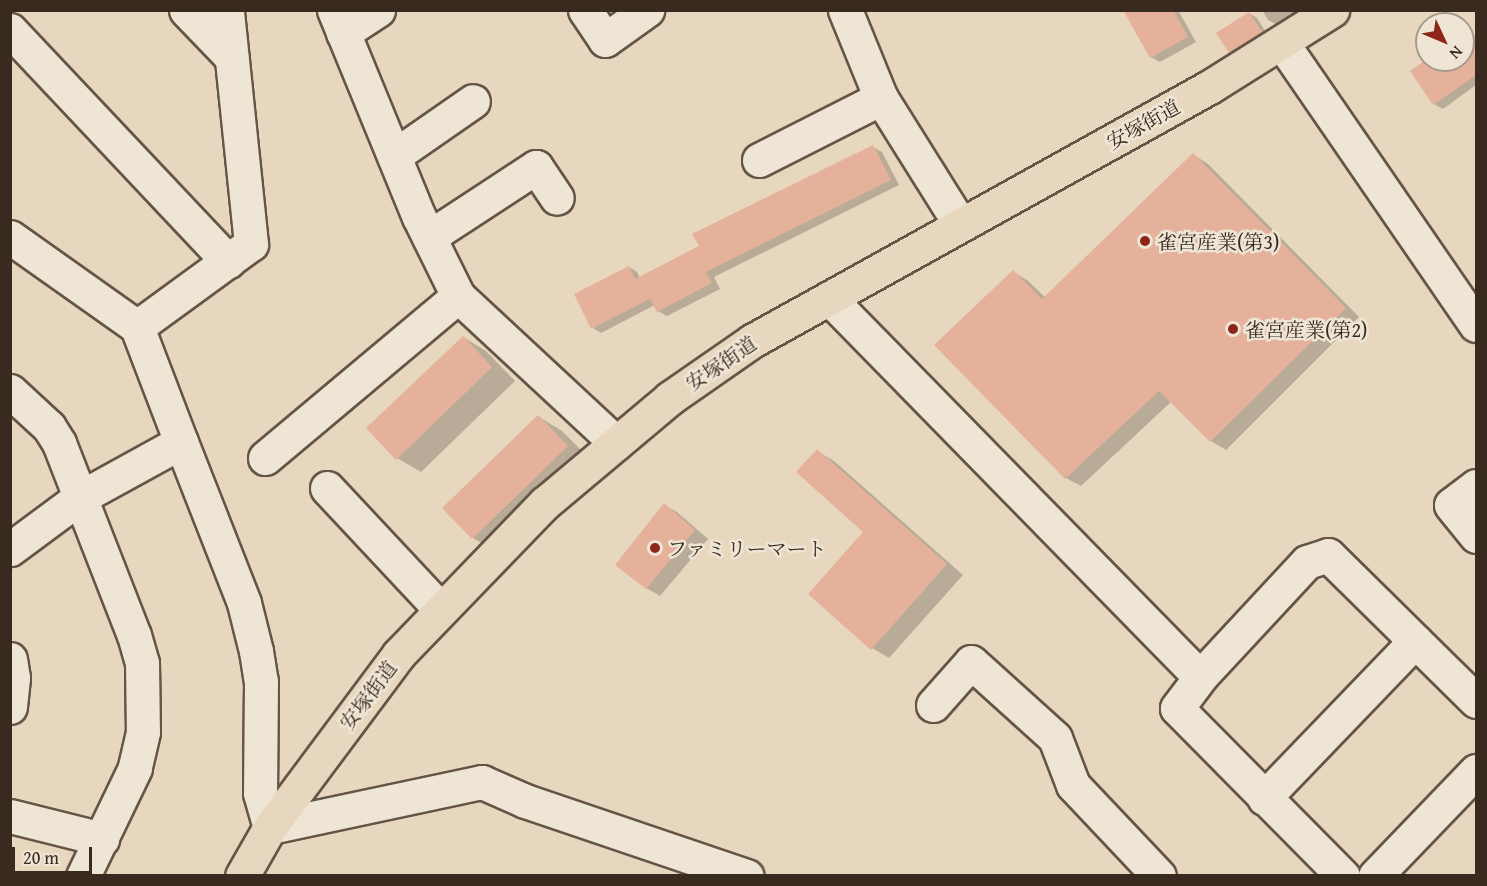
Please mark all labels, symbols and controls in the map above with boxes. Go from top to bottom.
north arrow [1415,12,1475,72]
text: N [1444,41,1469,65]
street label: 安塚街道 [1102,94,1184,154]
place label: 雀宮産業(第3) [1157,229,1279,253]
marker: 雀宮産業(第3) [1138,234,1152,248]
place label: 雀宮産業(第2) [1245,317,1367,341]
marker: 雀宮産業(第2) [1226,322,1240,336]
street label: 安塚街道 [681,331,761,395]
place label: ファミリーマート [667,536,827,560]
marker: ファミリーマート [648,541,662,555]
street label: 安塚街道 [334,656,402,734]
scale bar [15,835,94,873]
text: 20 m [23,844,59,871]

